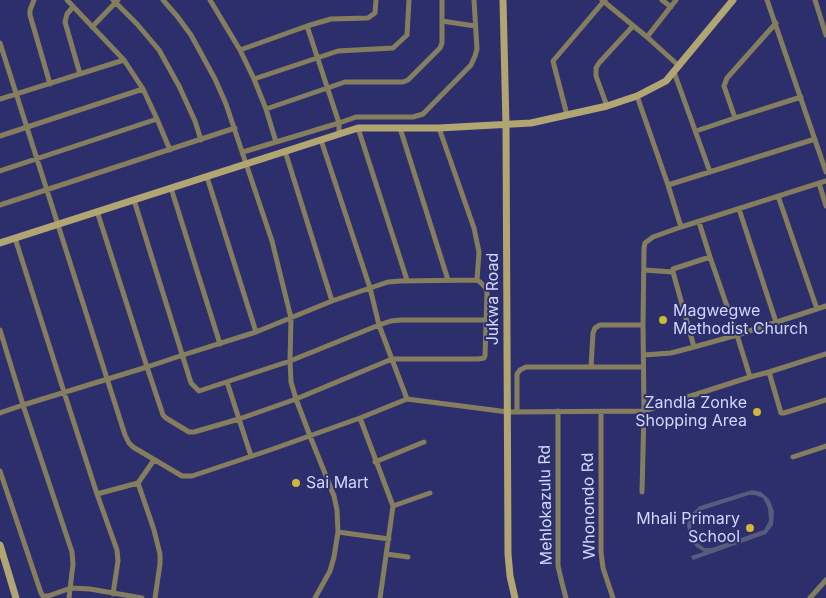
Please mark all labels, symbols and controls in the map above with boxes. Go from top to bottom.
street label: Jukwa Road [483,253,503,345]
place label: Magwegwe Methodist Church [673,301,808,339]
marker: Magwegwe Methodist Church [657,314,669,326]
place label: Zandla Zonke Shopping Area [635,393,747,431]
marker: Zandla Zonke Shopping Area [751,406,763,418]
street label: Mehlokazulu Rd [535,445,557,565]
street label: Whonondo Rd [578,452,600,560]
place label: Sai Mart [306,473,369,493]
marker: Sai Mart [290,477,302,489]
place label: Mhali Primary School [636,509,740,547]
marker: Mhali Primary School [744,522,756,534]

